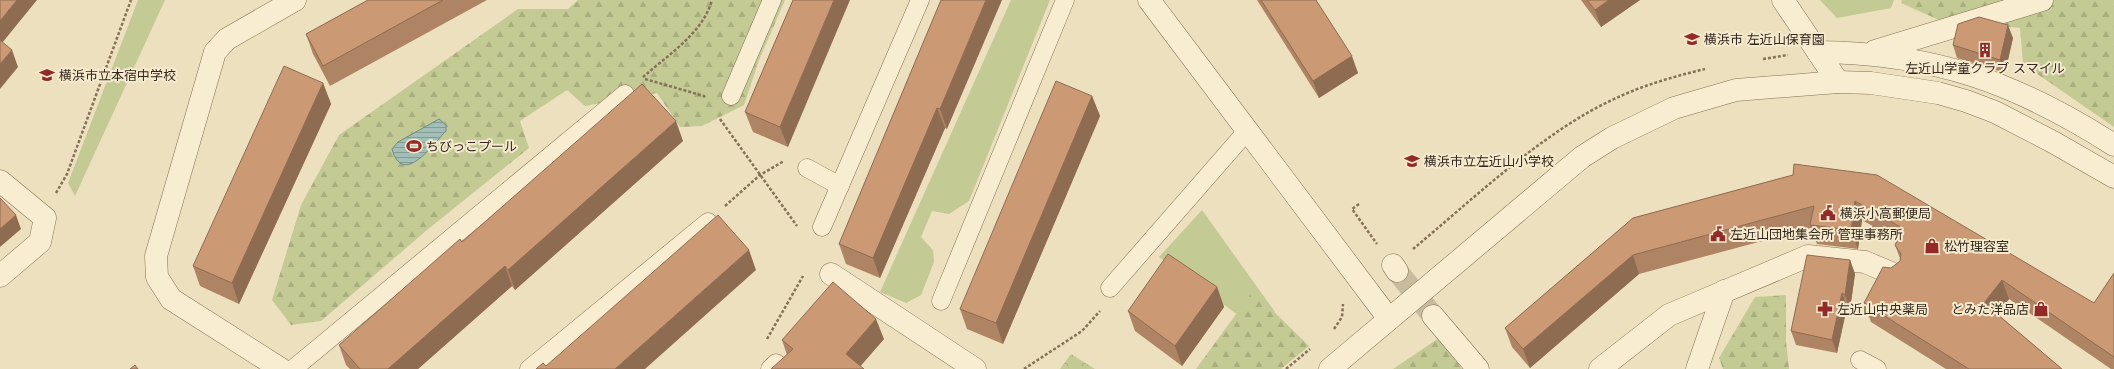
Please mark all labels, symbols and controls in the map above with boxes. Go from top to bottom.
school or university icon: 横浜市 左近山保育園 [1683,30,1701,48]
place label: 横浜市 左近山保育園 [1704,31,1825,48]
building icon: 左近山学童クラブ スマイル [1976,41,1994,59]
place label: 左近山学童クラブ スマイル [1905,60,2065,77]
school or university icon: 横浜市立本宿中学校 [38,66,56,84]
place label: 横浜市立本宿中学校 [59,67,176,84]
sports icon: ちびっこプール [405,137,423,155]
place label: ちびっこプール [426,138,517,155]
school or university icon: 横浜市立左近山小学校 [1403,152,1421,170]
place label: 横浜市立左近山小学校 [1424,153,1554,170]
public building icon: 横浜小高郵便局 [1819,204,1837,222]
place label: 横浜小高郵便局 [1840,205,1931,222]
public building icon: 左近山団地集会所 管理事務所 [1709,225,1727,243]
place label: 左近山団地集会所 管理事務所 [1730,226,1903,243]
shop icon: 松竹理容室 [1923,237,1941,255]
place label: 松竹理容室 [1944,238,2009,255]
pharmacy icon: 左近山中央薬局 [1816,300,1834,318]
shop icon: とみた洋品店 [2032,300,2050,318]
place label: 左近山中央薬局 [1837,301,1928,318]
place label: とみた洋品店 [1951,301,2029,318]

